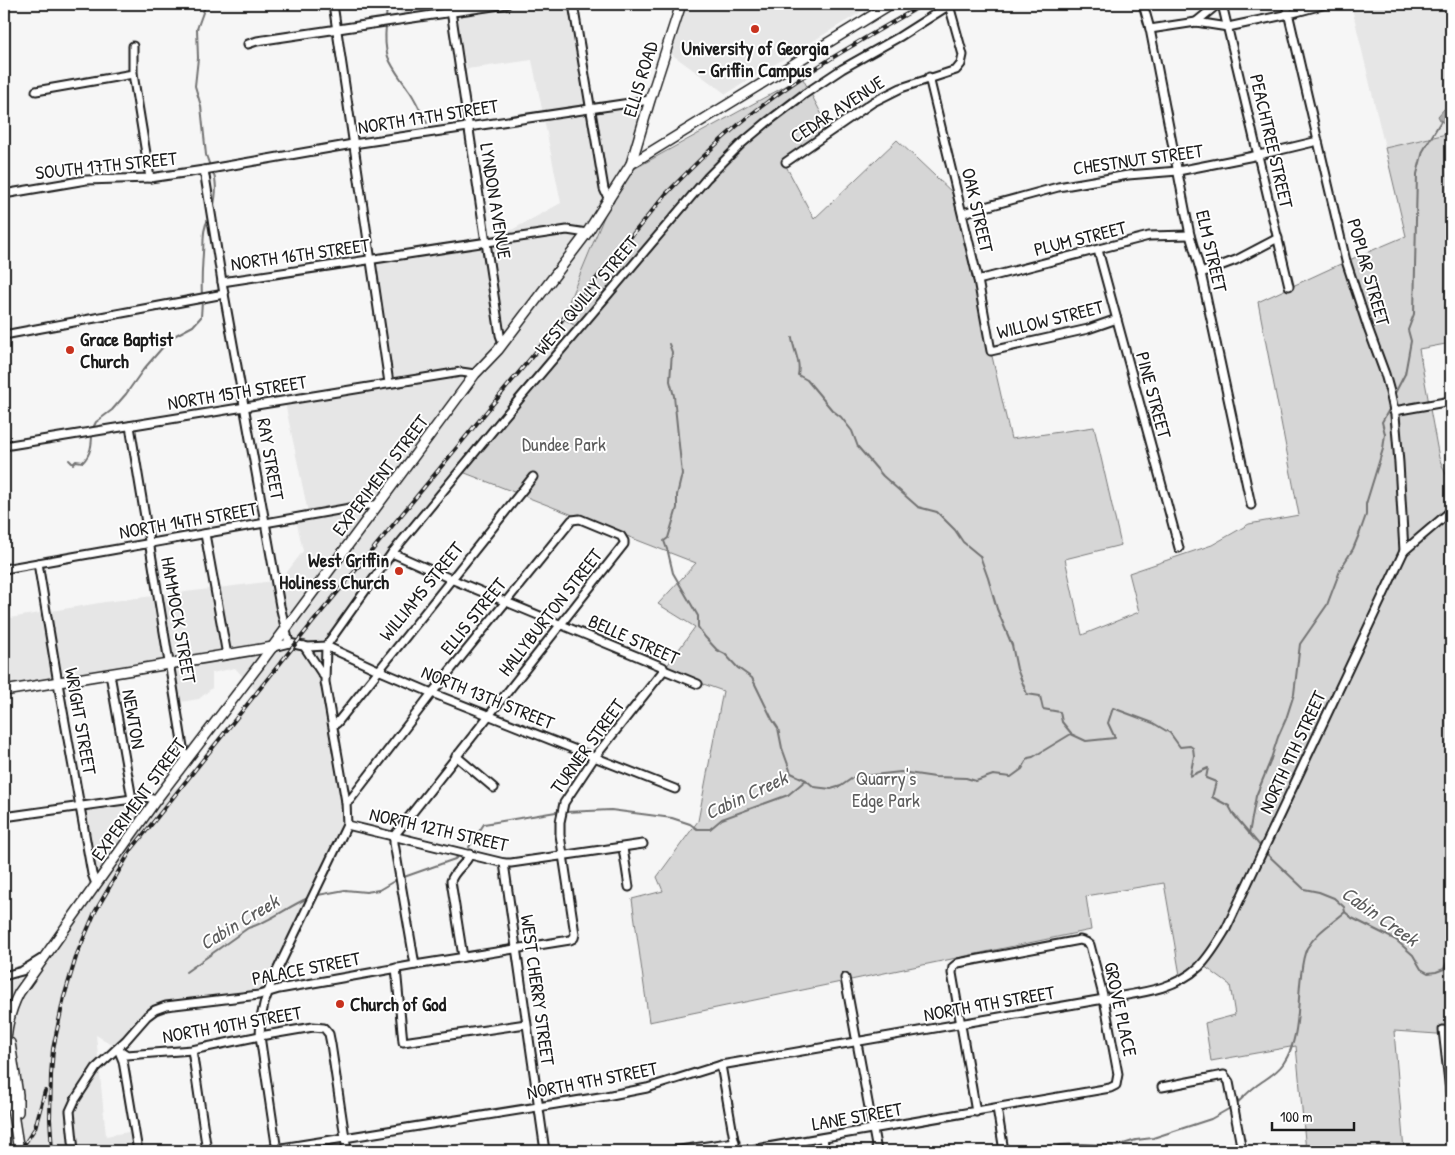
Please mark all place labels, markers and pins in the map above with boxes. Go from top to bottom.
marker: University of Georgia - Griffin Campus [749,23,761,35]
place label: University of Georgia - Griffin Campus [682,35,829,84]
place label: Grace Baptist Church [80,326,175,374]
marker: Grace Baptist Church [64,344,76,356]
place label: West Griffin Holiness Church [279,547,389,595]
marker: West Griffin Holiness Church [393,565,405,577]
place label: Church of God [350,991,447,1017]
marker: Church of God [334,998,346,1010]

